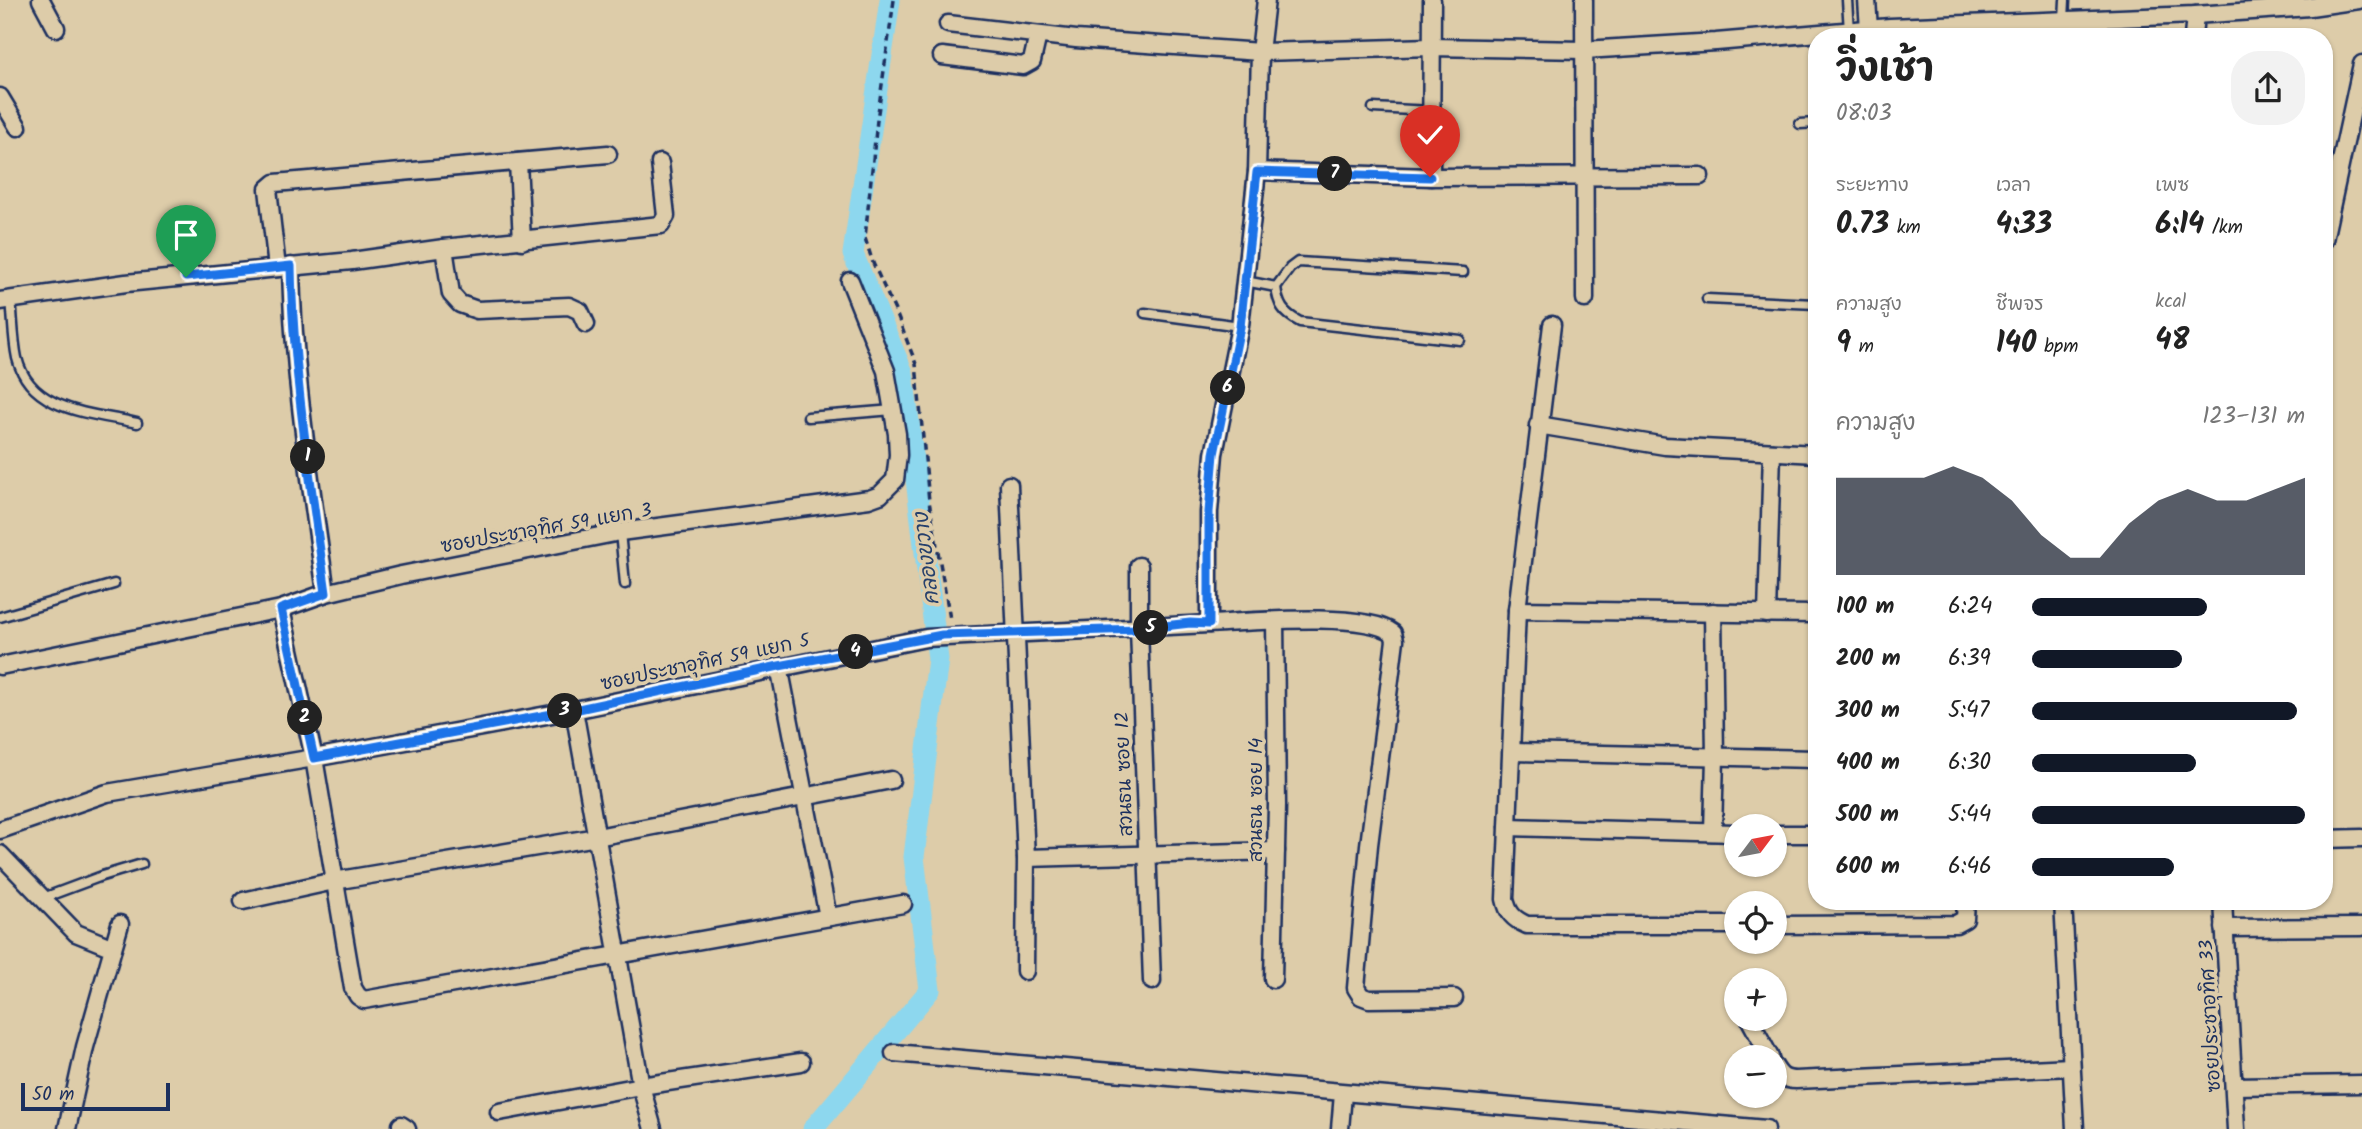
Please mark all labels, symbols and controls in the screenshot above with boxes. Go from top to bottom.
text: วิ่งเช้า [1836,40,1934,100]
button: share [2231,51,2305,125]
text: 08:03 [1836,96,1892,132]
pin [1400,105,1460,177]
icon: check [1411,116,1449,154]
pin: 7 [1318,156,1352,192]
text: 7 [1330,158,1339,188]
text: ระยะทาง [1836,171,1909,201]
text: เวลา [1996,171,2031,201]
text: เพซ [2155,171,2189,201]
text: 0.73 [1836,201,1889,249]
text: 4:33 [1996,201,2052,249]
text: 6:14 [2155,201,2204,249]
pin [156,205,216,277]
text: km [1889,213,1921,243]
text: /km [2204,213,2243,243]
icon: arrive [167,216,205,254]
text: kcal [2155,287,2186,317]
text: ความสูง [1836,290,1902,320]
text: ชีพจร [1996,290,2044,320]
text: 48 [2155,317,2189,365]
text: 9 [1836,320,1851,368]
text: 140 [1996,320,2036,368]
text: m [1851,332,1874,362]
text: bpm [2036,332,2078,362]
pin: 6 [1210,370,1246,406]
text: 6 [1222,372,1233,402]
text: 123–131 m [2202,399,2305,435]
text: ความสูง [1836,406,1915,442]
pin: 1 [290,440,326,475]
text: 1 [305,441,310,471]
street label: ซอยประชาอุทิศ 59 แยก 3 [439,496,654,562]
water label: คลองขวาง [905,509,950,607]
text: 100 m [1836,589,1894,625]
text: 6:24 [1948,589,1992,625]
pin: 5 [1134,610,1168,646]
text: 5 [1146,612,1155,642]
street label: ซอยประชาอุทิศ 59 แยก 5 [598,626,814,700]
pin: 4 [838,634,874,670]
text: 4 [850,636,861,666]
text: 200 m [1836,641,1901,677]
text: 6:39 [1948,641,1991,677]
text: 300 m [1836,693,1900,729]
text: 5:47 [1948,693,1989,729]
pin: 3 [548,694,582,728]
text: 3 [559,695,570,725]
pin: 2 [288,700,322,736]
text: 2 [299,702,310,732]
street label: สวนธน ซอย 12 [1108,711,1142,837]
street label: สวนธน ซอย 14 [1242,738,1272,862]
text: 400 m [1836,745,1900,781]
text: 6:30 [1948,745,1991,781]
text: 500 m [1836,797,1899,833]
text: 5:44 [1948,797,1991,833]
north arrow [1724,814,1787,877]
map controls [1724,814,1787,1108]
text: 600 m [1836,849,1900,885]
text: 6:46 [1948,849,1992,885]
button: locate [1724,891,1787,954]
street label: ซอยประชาอุทิศ 33 [2192,939,2230,1093]
button: + [1724,968,1787,1031]
button: − [1724,1045,1787,1108]
scale bar [21,1080,170,1112]
text: 50 m [32,1080,74,1110]

